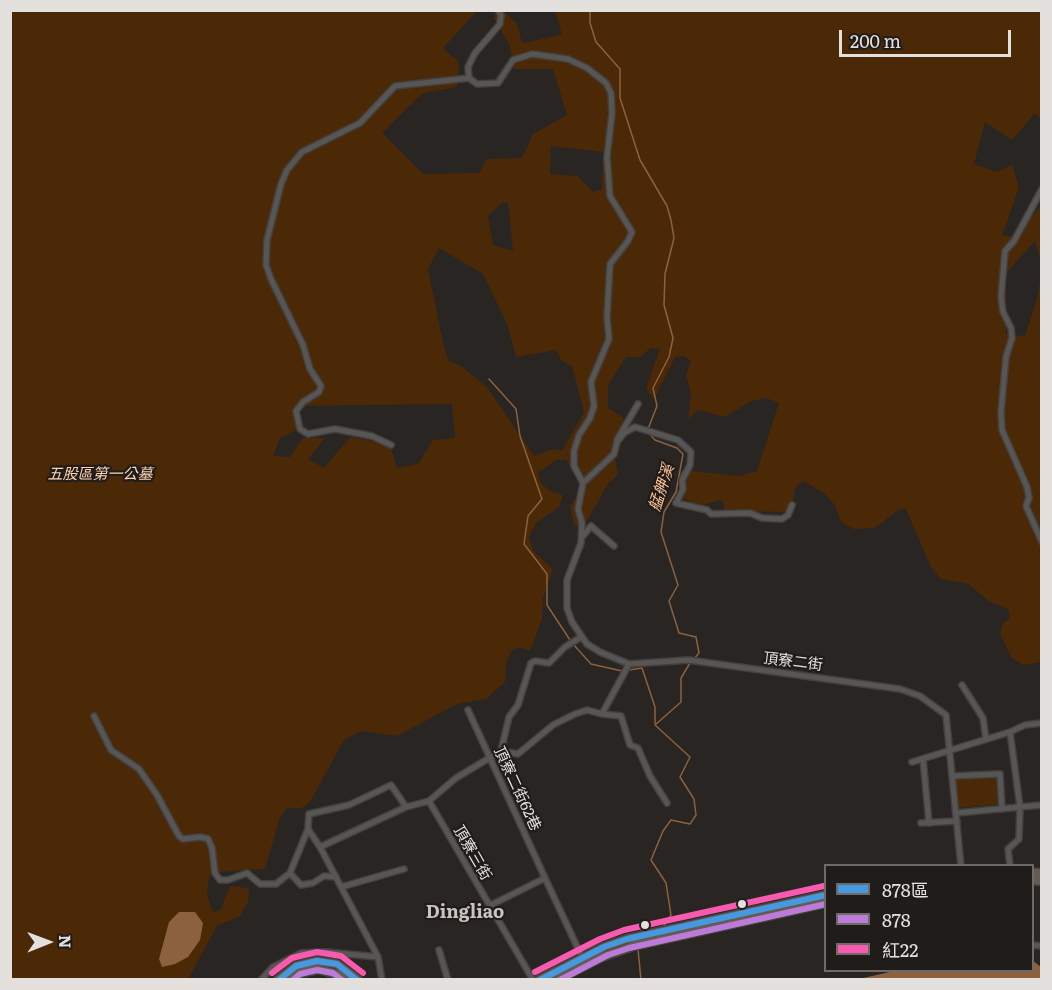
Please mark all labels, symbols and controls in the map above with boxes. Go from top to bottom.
scale bar [842,18,1014,56]
text: 200 m [850,27,901,54]
water label: 艋舺溪 [645,462,679,514]
park label: 五股區第一公墓 [48,466,152,484]
street label: 頂寮二街 [762,649,824,675]
street label: 頂寮二街62巷 [490,744,544,834]
street label: 頂寮三街 [449,823,495,883]
legend [824,864,1034,972]
text: 878區 [882,876,929,903]
unlabelled marker [736,898,748,910]
district label: Dingliao [426,902,504,924]
text: 878 [882,906,911,933]
north arrow [18,912,78,972]
unlabelled marker [639,919,651,931]
text: N [54,935,78,949]
text: 紅22 [882,936,918,963]

